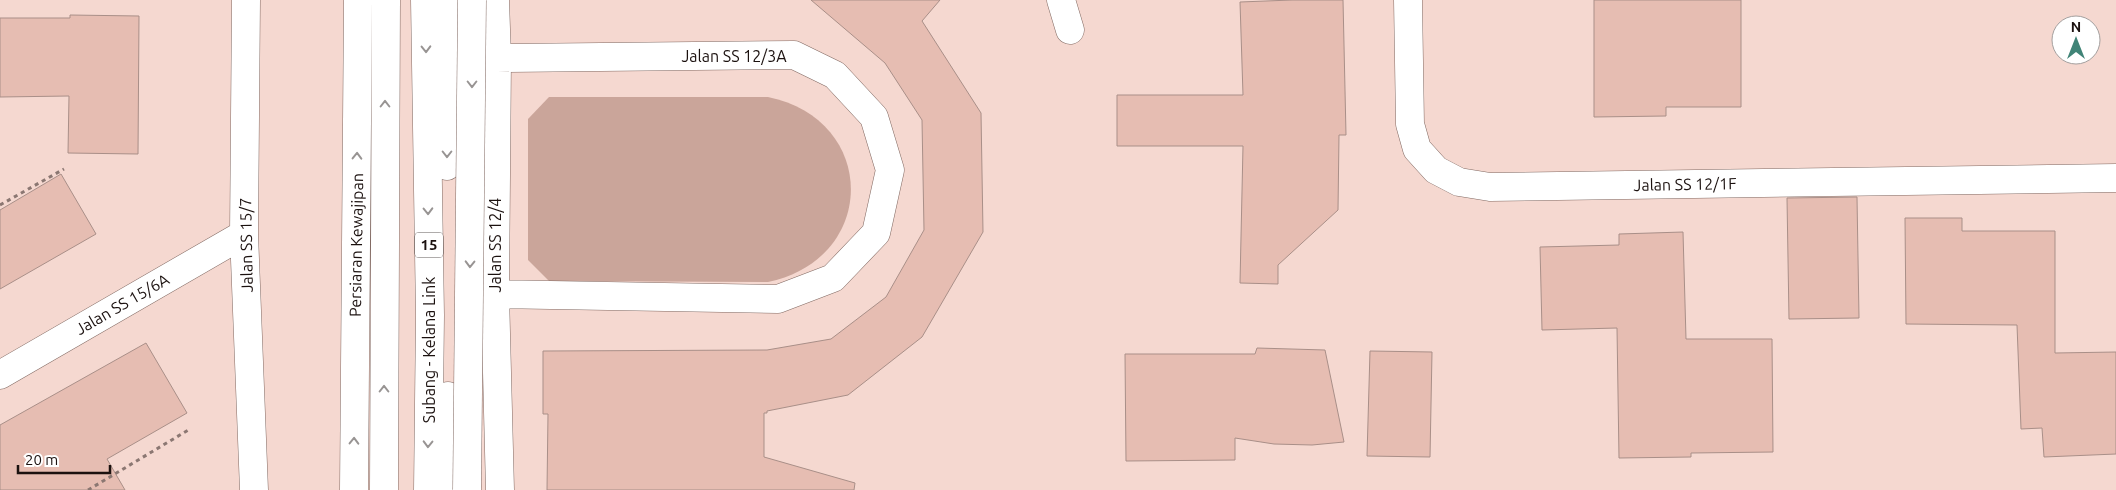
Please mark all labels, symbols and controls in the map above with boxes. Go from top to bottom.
north arrow [2051,15,2101,65]
text: N [2071,19,2081,35]
one-way arrow [421,45,431,53]
street label: Jalan SS 12/3A [681,47,787,65]
one-way arrow [467,80,477,88]
one-way arrow [380,100,390,108]
one-way arrow [442,150,452,158]
one-way arrow [352,152,362,160]
street label: Persiaran Kewajipan [346,173,366,317]
street label: Jalan SS 12/1F [1633,174,1737,194]
street label: Jalan SS 15/7 [236,197,256,293]
street label: Jalan SS 12/4 [486,198,504,292]
one-way arrow [423,207,434,215]
road number: 15 [415,232,443,258]
one-way arrow [465,260,475,268]
street label: Jalan SS 15/6A [72,270,173,338]
street label: Subang - Kelana Link [420,277,438,423]
one-way arrow [379,385,389,392]
one-way arrow [349,437,359,445]
one-way arrow [423,440,433,448]
scale bar [18,442,110,474]
text: 20 m [25,451,58,468]

